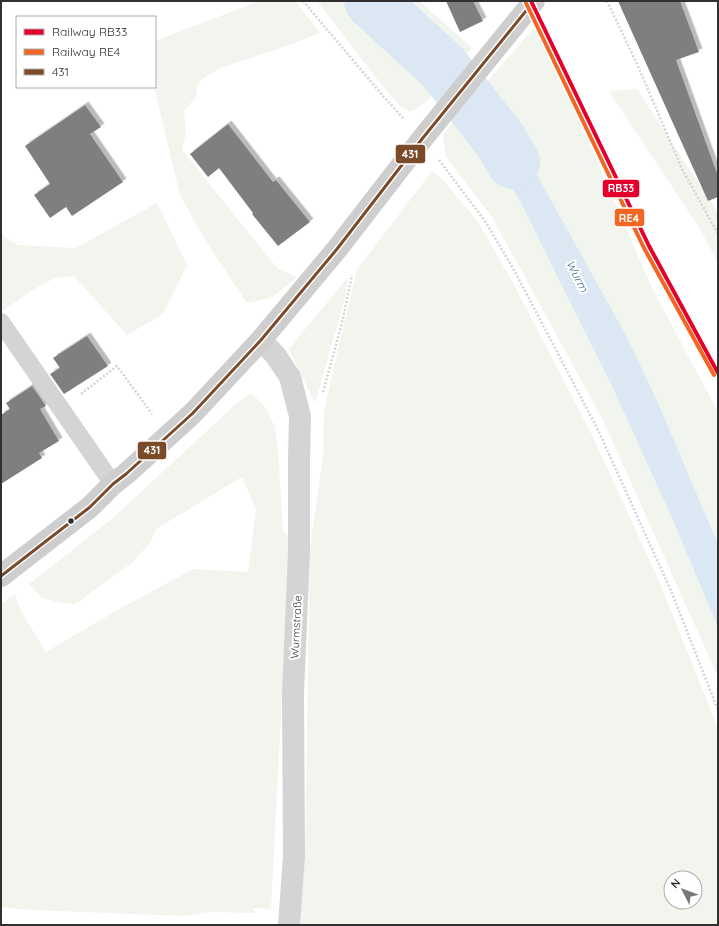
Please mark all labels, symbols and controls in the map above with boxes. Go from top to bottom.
legend [16,16,156,88]
text: Railway RB33 [52,24,127,39]
text: Railway RE4 [52,44,120,59]
text: 431 [52,64,69,79]
line badge: 431 [395,144,426,164]
text: 431 [402,147,418,161]
line badge: RB33 [602,179,640,198]
text: RB33 [608,181,634,195]
line badge: RE4 [614,208,645,227]
text: RE4 [619,211,640,225]
water label: Wurm [563,257,592,295]
line badge: 431 [137,441,167,460]
text: 431 [144,443,160,457]
unlabelled marker [66,516,76,526]
street label: Wurmstraße [287,595,305,659]
north arrow [663,870,703,910]
text: N [668,876,683,891]

